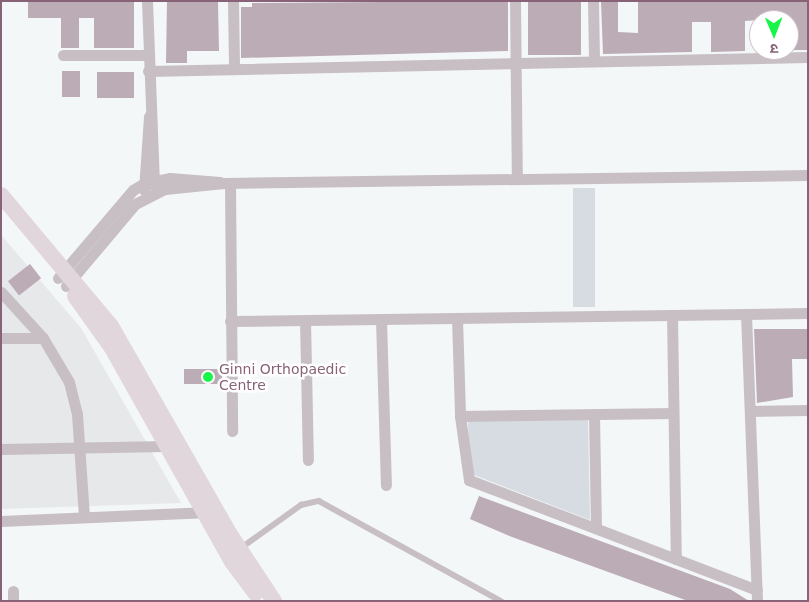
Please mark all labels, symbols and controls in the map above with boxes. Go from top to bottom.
north arrow [749,10,799,60]
text: उ [770,41,778,57]
place label: Ginni Orthopaedic Centre [219,361,346,394]
marker: Ginni Orthopaedic Centre [201,370,215,384]

